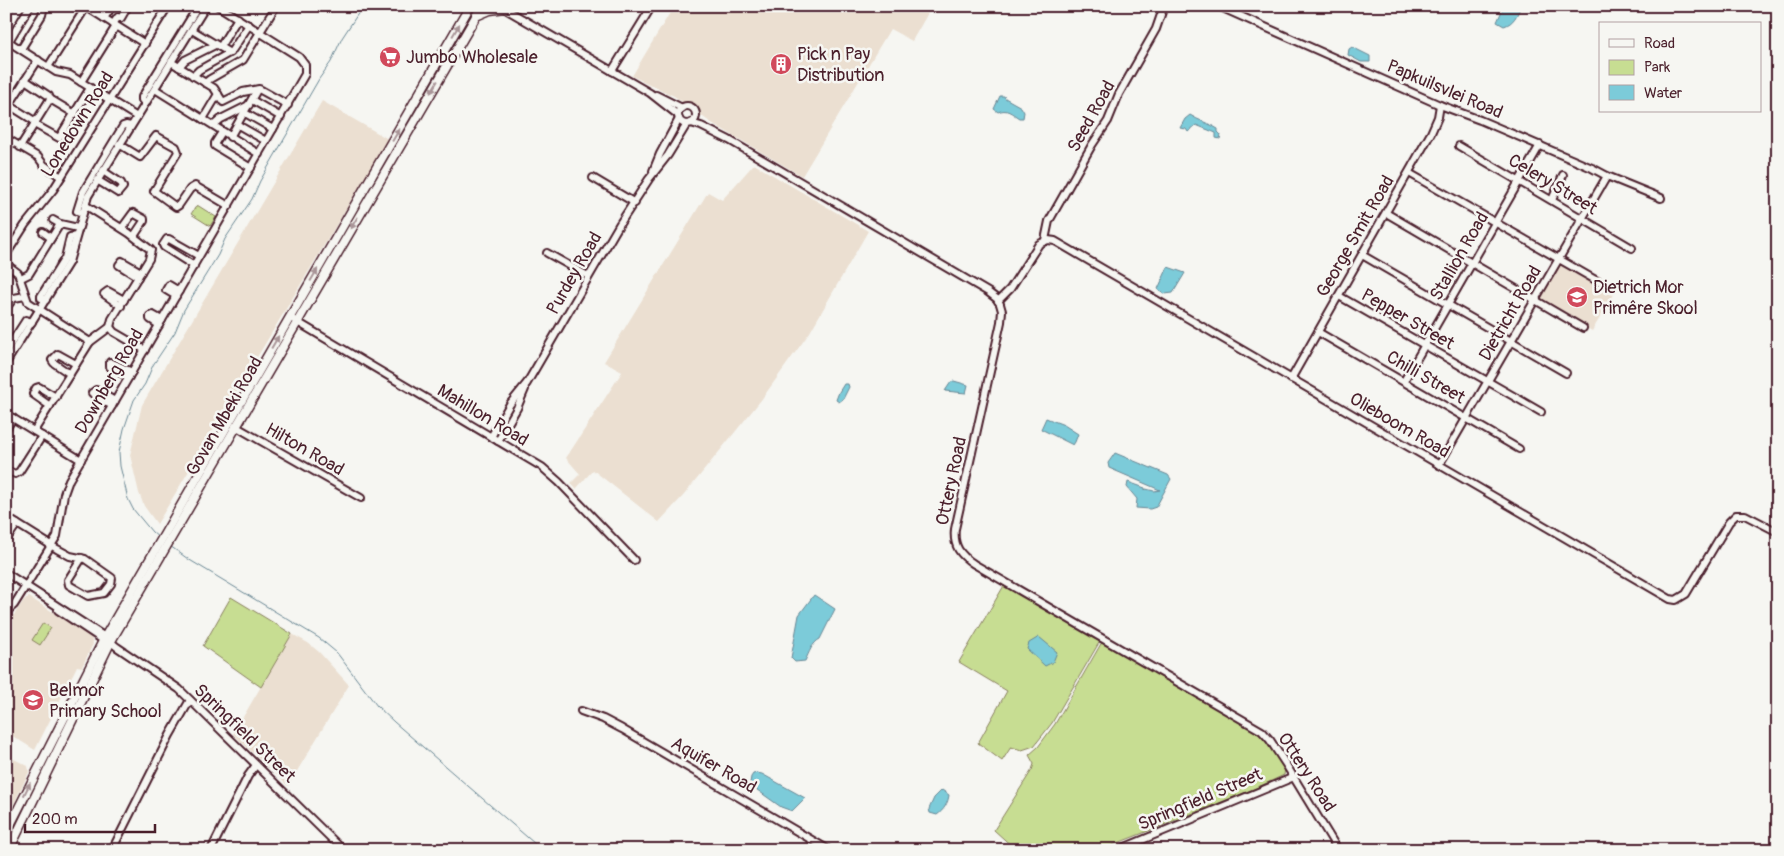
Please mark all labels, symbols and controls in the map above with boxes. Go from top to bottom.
legend [1599,22,1762,112]
one-way arrow [451,24,460,37]
text: Road [1644,34,1675,53]
place label: Pick n Pay Distribution [797,43,884,87]
supermarket icon: Jumbo Wholesale [378,45,402,69]
place label: Jumbo Wholesale [406,46,538,69]
building icon: Pick n Pay Distribution [769,52,793,76]
street label: Papkuilsvlei Road [1383,55,1506,124]
text: Park [1644,58,1671,77]
street label: Lonedown Road [36,67,119,181]
street label: Seed Road [1062,76,1120,156]
one-way arrow [430,80,439,93]
text: Water [1644,84,1683,103]
one-way arrow [391,128,400,141]
street label: Celery Street [1504,149,1602,220]
street label: George Smit Road [1311,171,1400,301]
street label: Stallion Road [1425,208,1494,305]
one-way arrow [350,216,359,229]
street label: Purdey Road [542,228,607,319]
street label: Dietricht Road [1474,261,1547,365]
one-way arrow [310,269,319,282]
place label: Dietrich Mor Primêre Skool [1593,276,1698,320]
street label: Pepper Street [1357,284,1459,356]
school or university icon: Dietrich Mor Primêre Skool [1565,285,1589,309]
street label: Downberg Road [70,325,149,438]
one-way arrow [271,335,279,350]
street label: Chilli Street [1382,346,1470,410]
street label: Govan Mbeki Road [181,352,268,480]
street label: Mahillon Road [433,379,533,452]
street label: Olieboom Road [1345,387,1454,464]
street label: Hilton Road [261,418,348,481]
street label: Ottery Road [931,435,972,528]
place label: Belmor Primary School [49,679,162,723]
street label: Springfield Street [189,679,301,788]
school or university icon: Belmor Primary School [21,688,45,712]
street label: Ottery Road [1272,728,1341,816]
street label: Aquifer Road [667,732,761,799]
street label: Springfield Street [1135,763,1267,836]
one-way arrow [24,782,32,796]
scale bar [25,801,155,833]
text: 200 m [32,810,77,829]

